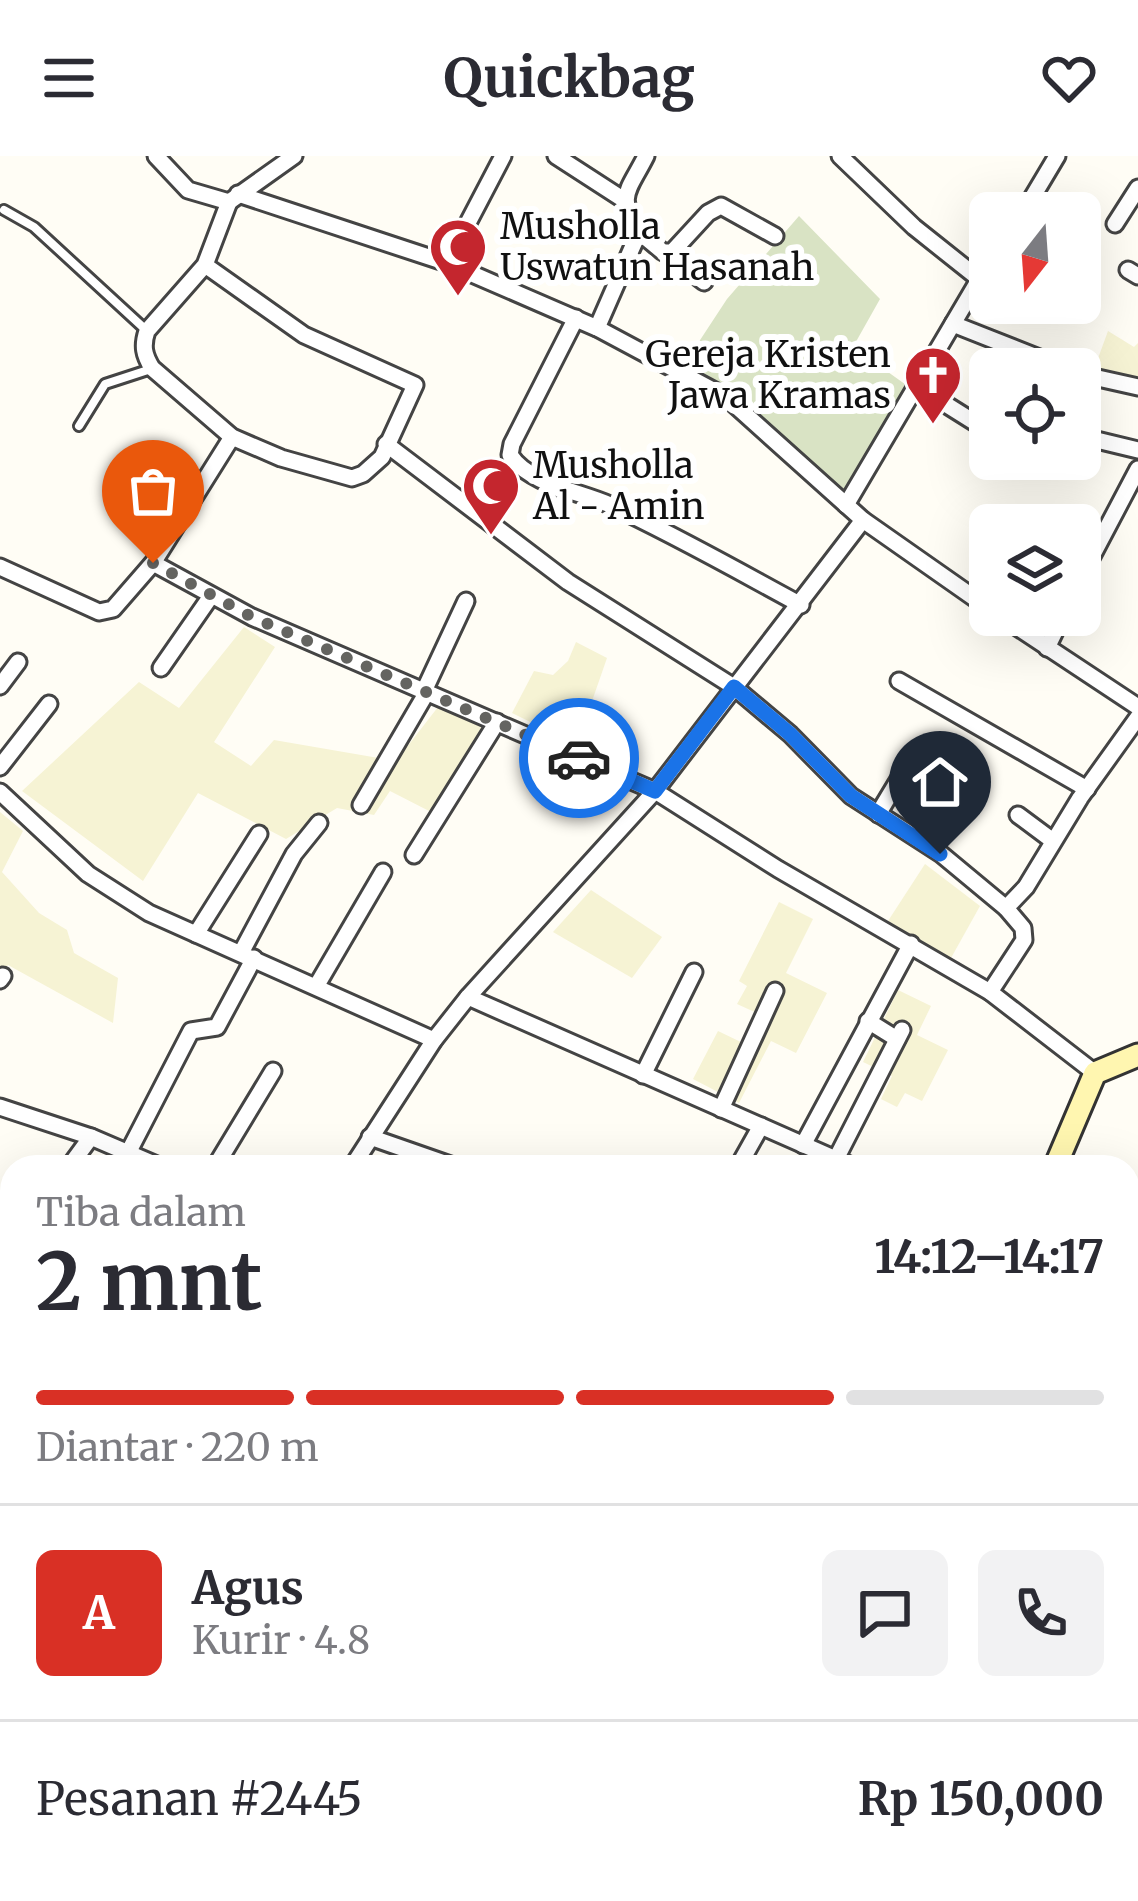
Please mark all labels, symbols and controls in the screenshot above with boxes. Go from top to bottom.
text: Quickbag [443,44,695,112]
icon: menu [36,45,102,111]
icon: heart [1036,45,1102,111]
north arrow [969,192,1101,324]
map controls [969,192,1101,636]
place label: Musholla Uswatun Hasanah [500,204,814,290]
mosque icon: Musholla Uswatun Hasanah [427,216,489,298]
place label: Gereja Kristen Jawa Kramas [645,332,891,418]
church icon: Gereja Kristen Jawa Kramas [902,344,964,426]
button: locate [969,348,1101,480]
pin [102,440,204,563]
place label: Musholla Al - Amin [532,443,705,529]
mosque icon: Musholla Al - Amin [460,455,522,537]
icon: bag [120,458,186,524]
button: layers [969,504,1101,636]
courier [519,698,639,818]
icon: car [546,725,612,791]
pin [889,731,991,854]
icon: home [907,749,973,815]
text: Tiba dalam [36,1188,246,1237]
text: 14:12–14:17 [874,1229,1104,1285]
text: 2 mnt [36,1233,262,1331]
text: Diantar · 220 m [36,1423,319,1472]
button: chat [822,1550,948,1676]
button: phone [978,1550,1104,1676]
text: Agus [192,1560,304,1616]
text: A [83,1585,115,1641]
text: Kurir · 4.8 [192,1616,370,1665]
text: Pesanan #2445 [36,1771,363,1827]
text: Rp 150,000 [858,1771,1104,1827]

